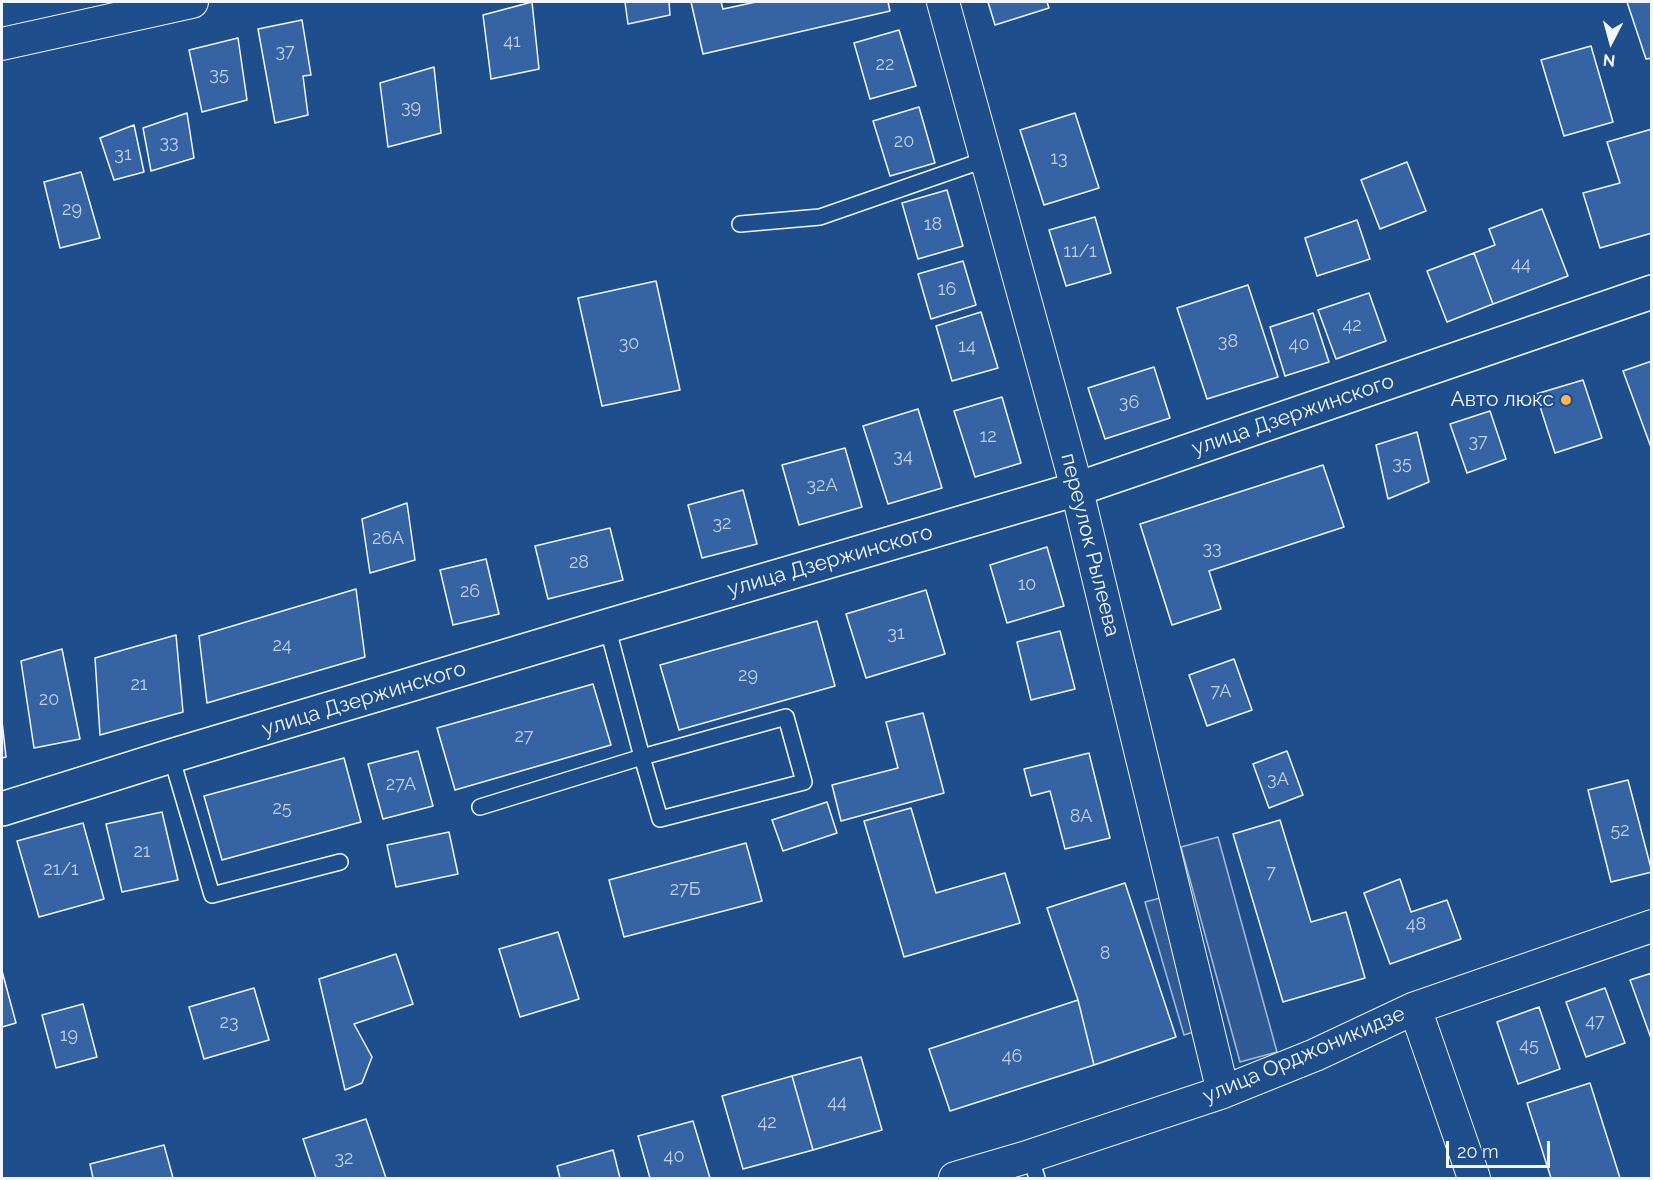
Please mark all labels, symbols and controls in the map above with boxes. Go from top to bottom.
north arrow [1581,12,1641,72]
house number: 41 [503,31,521,53]
house number: 37 [275,41,295,63]
text: N [1602,50,1616,70]
house number: 22 [876,54,894,76]
house number: 35 [209,64,229,86]
house number: 39 [401,97,421,119]
house number: 20 [894,131,914,153]
house number: 33 [159,132,179,154]
house number: 31 [114,144,132,166]
house number: 13 [1050,148,1068,170]
house number: 29 [62,199,82,221]
house number: 18 [924,214,942,236]
house number: 11/1 [1063,241,1097,263]
house number: 44 [1511,254,1531,276]
house number: 16 [938,279,956,301]
house number: 42 [1342,315,1362,337]
house number: 38 [1218,331,1238,353]
house number: 30 [619,333,639,355]
house number: 40 [1289,334,1309,356]
house number: 14 [958,336,976,358]
street label: улица Дзержинского [1189,369,1397,461]
place label: Авто люкс [1451,387,1554,413]
house number: 36 [1119,392,1139,414]
marker: Авто люкс [1559,393,1573,407]
house number: 12 [979,426,997,448]
house number: 37 [1468,431,1488,453]
house number: 34 [893,446,913,468]
street label: переулок Рылеева [1055,451,1125,639]
house number: 35 [1392,453,1412,475]
house number: 32А [806,475,838,497]
house number: 32 [713,513,731,535]
street label: улица Дзержинского [725,520,935,602]
house number: 26А [372,528,404,550]
house number: 33 [1202,538,1222,560]
house number: 28 [569,552,589,574]
house number: 10 [1018,574,1036,596]
house number: 26 [460,581,480,603]
house number: 31 [887,623,905,645]
house number: 24 [272,635,292,657]
street label: улица Дзержинского [259,656,469,742]
house number: 29 [738,665,758,687]
house number: 21 [130,674,148,696]
house number: 7А [1211,681,1231,703]
house number: 20 [39,689,59,711]
house number: 27 [514,726,534,748]
house number: 3А [1267,769,1289,791]
house number: 27А [386,774,416,796]
house number: 25 [272,798,292,820]
house number: 8А [1070,806,1092,828]
house number: 52 [1610,820,1630,842]
house number: 21 [133,841,151,863]
house number: 21/1 [43,859,79,881]
house number: 7 [1266,862,1276,884]
house number: 27Б [670,879,700,901]
house number: 48 [1406,914,1426,936]
house number: 8 [1100,943,1110,965]
street label: улица Орджоникидзе [1199,1001,1409,1109]
house number: 47 [1585,1011,1605,1033]
house number: 23 [220,1012,238,1034]
house number: 19 [60,1025,78,1047]
house number: 45 [1519,1035,1539,1057]
house number: 46 [1002,1046,1022,1068]
house number: 44 [827,1092,847,1114]
house number: 42 [757,1112,777,1134]
scale bar [1449,1129,1552,1167]
text: 20 m [1457,1141,1499,1162]
house number: 40 [664,1146,684,1168]
house number: 32 [335,1148,353,1170]

